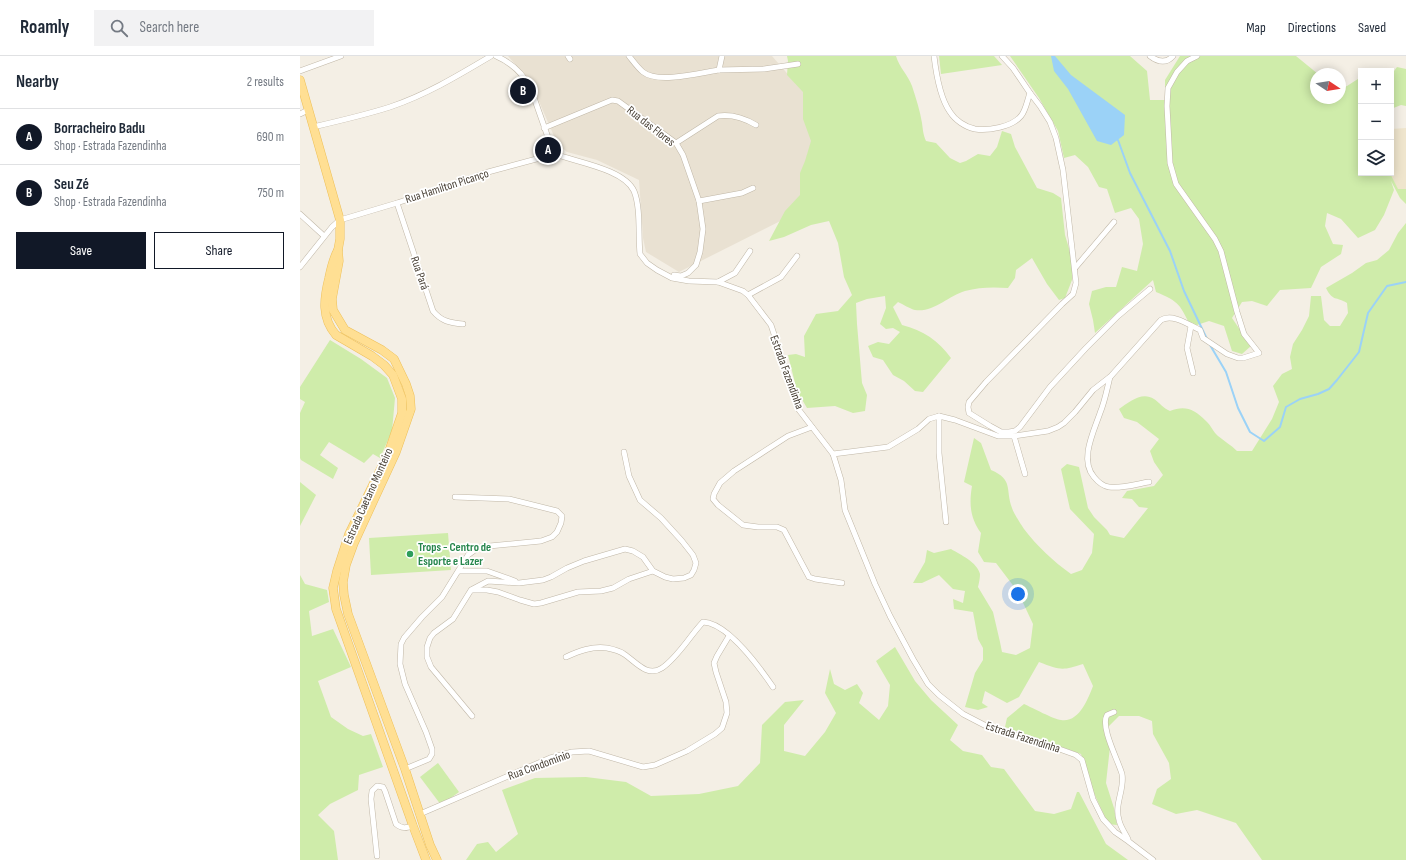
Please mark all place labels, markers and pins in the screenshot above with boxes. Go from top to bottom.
pin: B [510,76,536,106]
pin: A [535,135,561,165]
place label: Trops - Centro de Esporte e Lazer [418,540,491,569]
marker: Trops - Centro de Esporte e Lazer [405,549,415,559]

